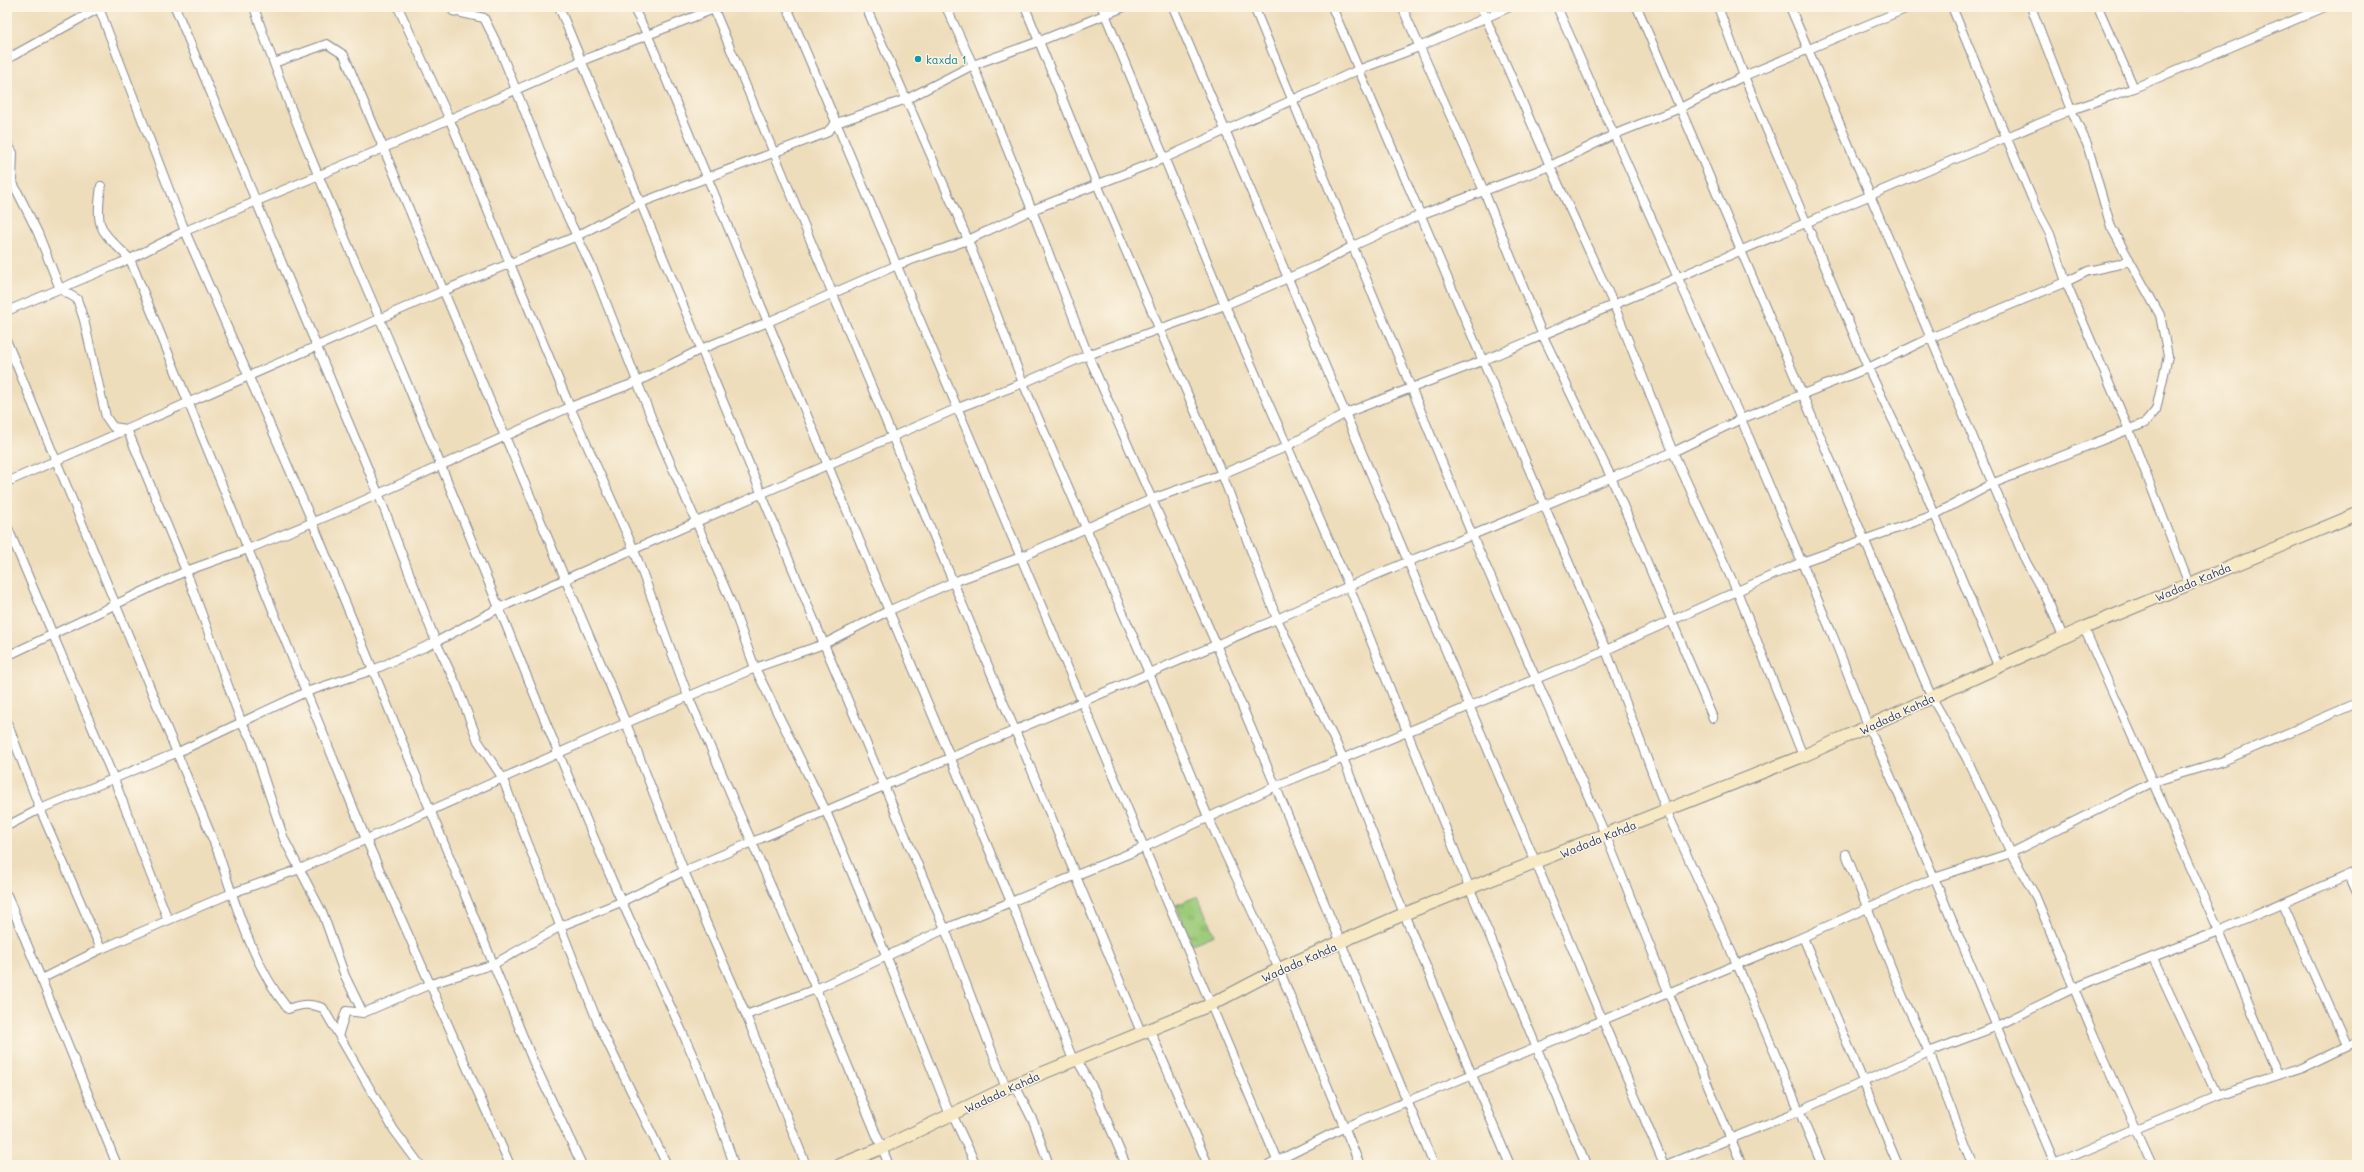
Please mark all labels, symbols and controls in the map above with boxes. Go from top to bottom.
place label: kaxda 1 [926,52,967,67]
marker: kaxda 1 [913,54,923,64]
street label: Wadada Kahda [2153,559,2233,605]
street label: Wadada Kahda [1857,690,1937,738]
street label: Wadada Kahda [1558,817,1639,861]
street label: Wadada Kahda [1259,939,1339,985]
street label: Wadada Kahda [962,1068,1042,1116]

